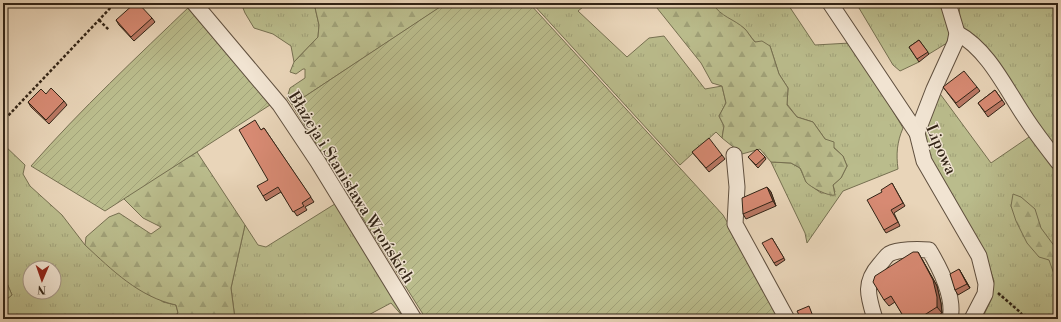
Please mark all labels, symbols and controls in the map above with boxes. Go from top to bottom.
street label: Błażeja i Stanisława Wrońskich [283,87,419,288]
street label: Lipowa [921,121,961,179]
north arrow [22,260,62,300]
text: N [37,282,46,296]

